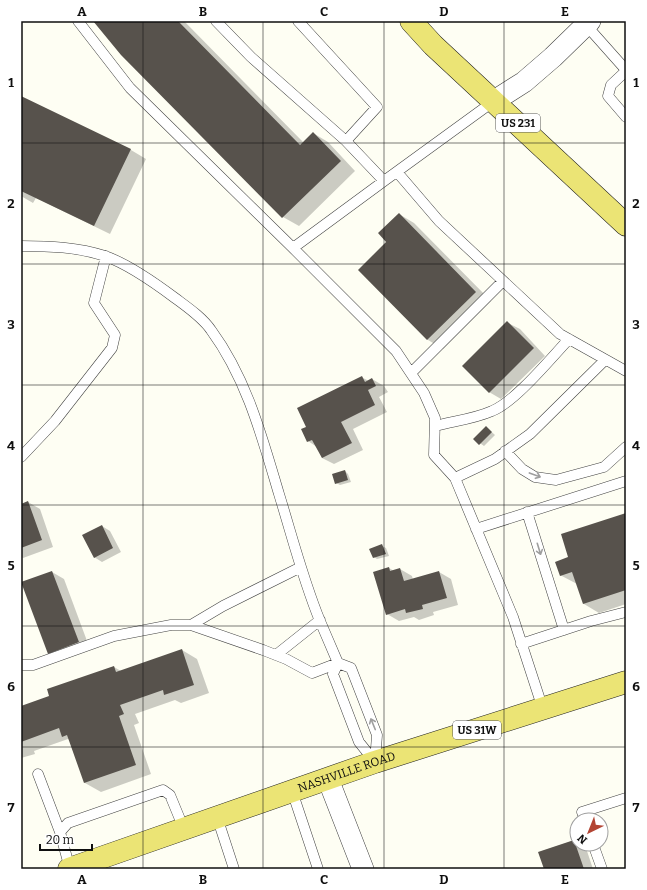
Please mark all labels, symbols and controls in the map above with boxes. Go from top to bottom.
text: A [77,4,87,19]
text: B [199,4,207,19]
text: C [320,4,328,19]
text: D [439,4,449,19]
text: E [561,4,569,19]
text: 1 [8,75,14,90]
text: 1 [633,75,639,90]
road number: US 231 [496,114,540,132]
text: 2 [7,196,15,211]
text: 2 [632,196,640,211]
text: 3 [7,317,15,332]
text: 3 [632,317,640,332]
text: 4 [7,438,15,453]
text: 4 [632,438,640,453]
one-way arrow [529,472,541,480]
one-way arrow [536,542,543,555]
text: 5 [7,558,15,573]
text: 5 [632,558,640,573]
text: 6 [7,679,15,694]
text: 6 [632,679,640,694]
one-way arrow [369,719,376,731]
road number: US 31W [453,721,501,739]
street label: NASHVILLE ROAD [296,749,397,795]
text: 7 [8,800,15,815]
text: 7 [633,800,640,815]
north arrow [569,812,609,852]
scale bar [40,826,92,852]
text: N [575,831,590,847]
text: 20 m [46,833,75,847]
text: A [77,872,87,887]
text: B [199,872,207,887]
text: C [320,872,328,887]
text: D [439,872,449,887]
text: E [561,872,569,887]

